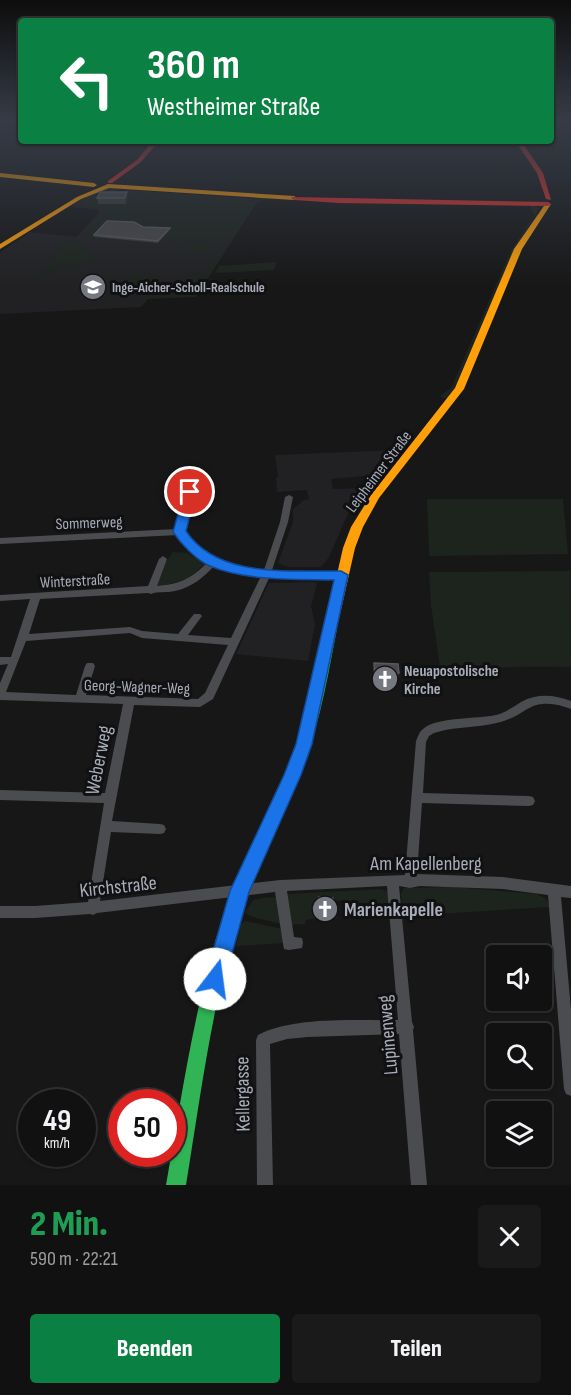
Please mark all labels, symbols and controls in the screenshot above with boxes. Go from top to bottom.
text: 360 m [147,40,240,91]
icon: left [48,42,126,120]
text: Westheimer Straße [147,91,320,123]
school or university icon: Inge-Aicher-Scholl-Realschule [78,272,108,302]
place label: Inge-Aicher-Scholl-Realschule [112,279,265,296]
street label: Leipheimer Straße [342,427,416,516]
pin [164,466,215,517]
icon: arrive [173,475,206,508]
street label: Sommerweg [55,513,123,534]
street label: Winterstraße [40,570,111,593]
place label: Neuapostolische Kirche [404,662,499,699]
church icon: Neuapostolische Kirche [370,664,400,694]
street label: Georg-Wagner-Weg [84,676,190,699]
street label: Weberweg [80,723,117,797]
street label: Am Kapellenberg [369,852,482,876]
street label: Kirchstraße [78,871,158,903]
church icon: Marienkapelle [310,894,340,924]
place label: Marienkapelle [344,898,443,922]
map controls [486,945,552,1167]
button: sound [486,945,552,1011]
position arrow [183,947,247,1011]
street label: Lupinenweg [373,994,403,1076]
button: search [486,1023,552,1089]
street label: Kellergasse [230,1056,256,1132]
speed limit sign: 50 [108,1089,186,1167]
button: layers [486,1101,552,1167]
text: 49 [43,1103,71,1139]
text: km/h [44,1134,70,1153]
text: 2 Min. [30,1203,108,1246]
button: close [478,1205,541,1268]
text: 590 m · 22:21 [30,1247,118,1271]
button: Beenden [30,1314,280,1383]
button: Teilen [292,1314,541,1383]

